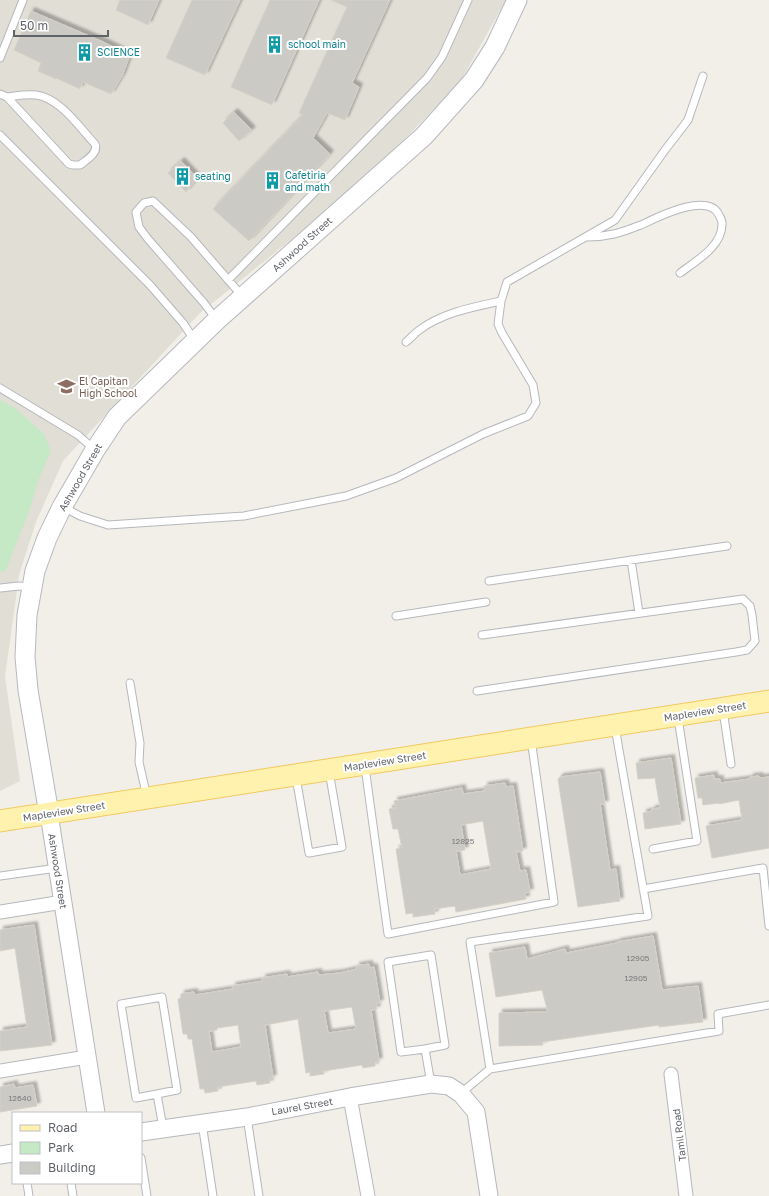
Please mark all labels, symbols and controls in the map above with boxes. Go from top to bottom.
scale bar [14,12,108,38]
text: 50 m [20,18,48,33]
building icon: school main [265,34,285,54]
place label: school main [288,38,346,50]
building icon: SCIENCE [74,42,94,62]
place label: SCIENCE [97,46,140,58]
building icon: seating [172,166,192,186]
place label: Cafetiria and math [285,169,330,193]
place label: seating [195,170,231,182]
building icon: Cafetiria and math [262,171,282,191]
street label: Ashwood Street [270,214,334,274]
place label: El Capitan High School [79,375,137,399]
school or university icon: El Capitan High School [56,377,76,397]
street label: Ashwood Street [56,441,104,513]
street label: Mapleview Street [663,699,747,723]
street label: Mapleview Street [343,749,427,773]
street label: Mapleview Street [22,799,106,823]
street label: Ashwood Street [46,832,70,910]
house number: 12825 [452,836,475,846]
house number: 12905 [627,953,650,963]
house number: 12905 [625,973,648,983]
house number: 12640 [8,1093,32,1103]
street label: Laurel Street [270,1095,334,1117]
street label: Tamil Road [670,1108,688,1162]
legend [12,1112,142,1184]
text: Road [48,1120,77,1135]
text: Park [48,1140,74,1155]
text: Building [48,1160,96,1175]

